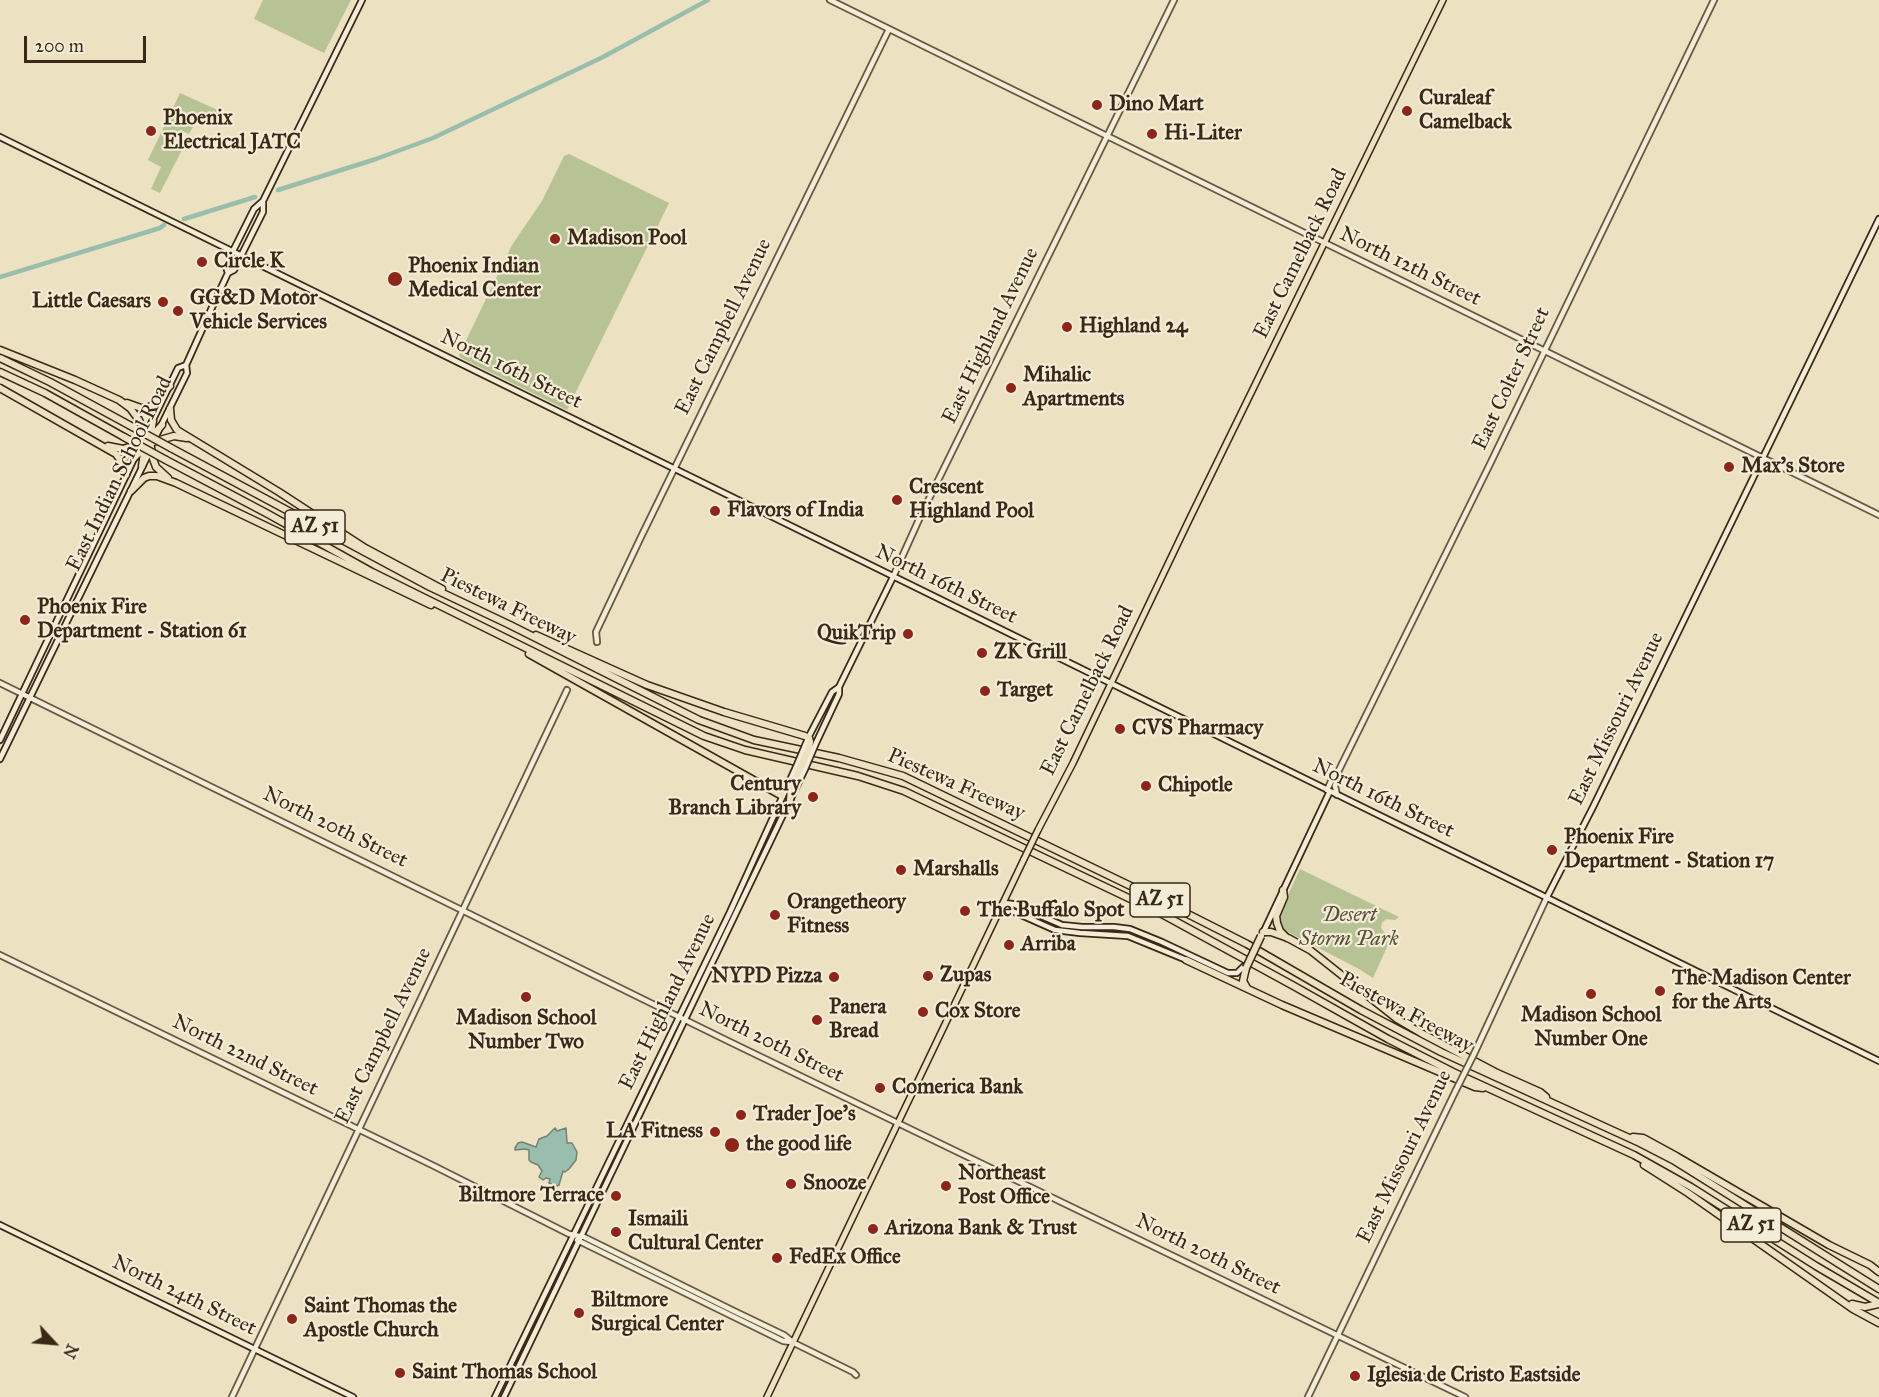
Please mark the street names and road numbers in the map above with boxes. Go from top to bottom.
street label: East Camelback Road [1249,165,1353,343]
street label: North 12th Street [1335,222,1485,312]
street label: East Campbell Avenue [670,235,778,419]
street label: East Highland Avenue [937,244,1045,428]
street label: East Colter Street [1468,304,1556,454]
street label: North 16th Street [436,325,586,415]
street label: East Indian School Road [62,372,178,576]
road number: AZ 51 [285,510,345,544]
street label: North 16th Street [871,540,1021,630]
street label: Piestewa Freeway [436,563,580,651]
street label: East Camelback Road [1036,602,1140,780]
street label: East Missouri Avenue [1564,628,1670,810]
street label: Piestewa Freeway [883,743,1029,827]
street label: North 16th Street [1308,754,1458,844]
street label: North 20th Street [258,782,412,874]
road number: AZ 51 [1130,883,1190,917]
street label: East Highland Avenue [614,910,722,1094]
street label: East Campbell Avenue [330,944,438,1128]
street label: Piestewa Freeway [1335,967,1477,1059]
street label: North 20th Street [694,997,848,1089]
street label: North 22nd Street [168,1010,322,1102]
street label: East Missouri Avenue [1352,1066,1458,1248]
road number: AZ 51 [1721,1208,1781,1242]
street label: North 20th Street [1131,1209,1285,1301]
street label: North 24th Street [108,1250,260,1342]

